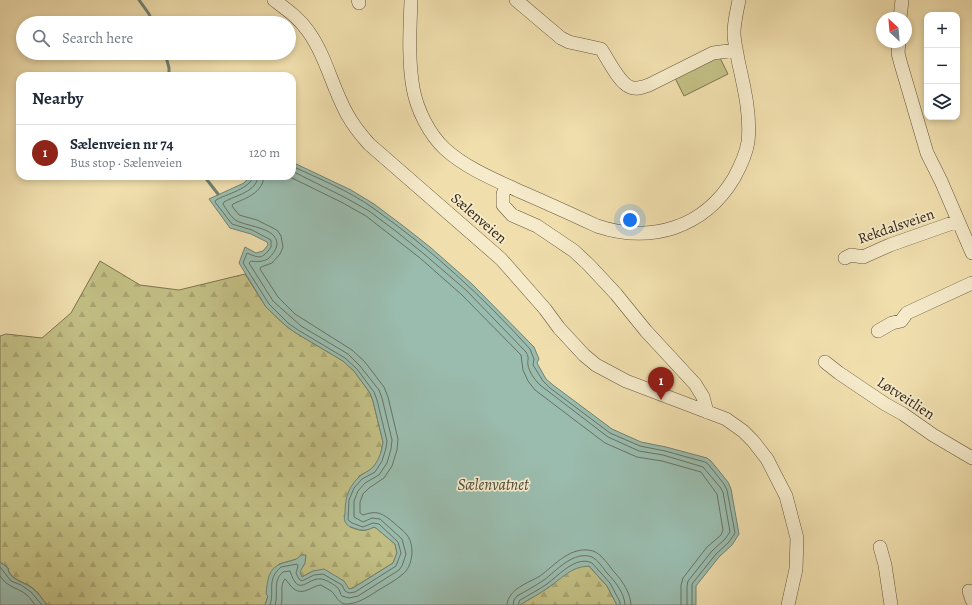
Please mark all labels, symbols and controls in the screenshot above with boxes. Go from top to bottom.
north arrow [876,12,912,48]
map controls [924,12,960,120]
button: + [924,12,960,48]
search box [16,16,296,60]
icon: search [30,27,52,49]
text: Search here [62,28,133,48]
button: − [924,48,960,84]
button: layers [924,84,960,120]
text: Nearby [32,87,83,110]
text: Sælenveien nr 74 [70,134,174,154]
text: 1 [43,144,47,161]
text: 120 m [249,144,280,161]
text: Bus stop · Sælenveien [70,154,182,171]
street label: Sælenveien [447,188,511,248]
street label: Rekdalsveien [855,204,937,248]
your location [620,210,640,230]
pin: 1 [648,367,674,400]
street label: Løtveitlien [873,372,939,424]
water label: Sælenvatnet [457,474,530,496]

